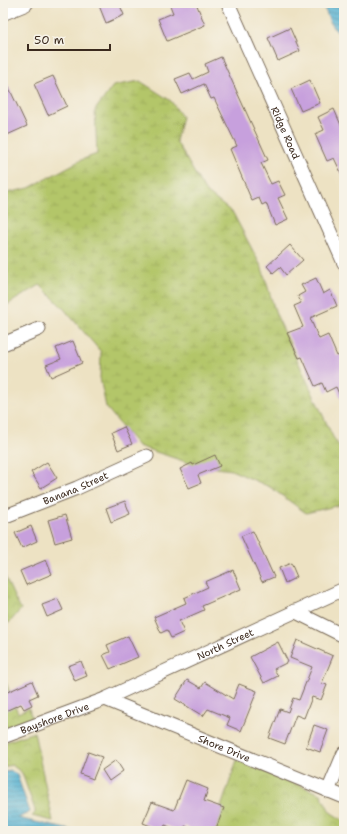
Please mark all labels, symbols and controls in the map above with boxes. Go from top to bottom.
scale bar [28,26,110,52]
text: 50 m [34,32,64,48]
street label: Ridge Road [268,104,303,162]
street label: Banana Street [41,468,110,507]
street label: North Street [195,625,256,662]
street label: Bayshore Drive [18,699,91,736]
street label: Shore Drive [196,731,253,765]

